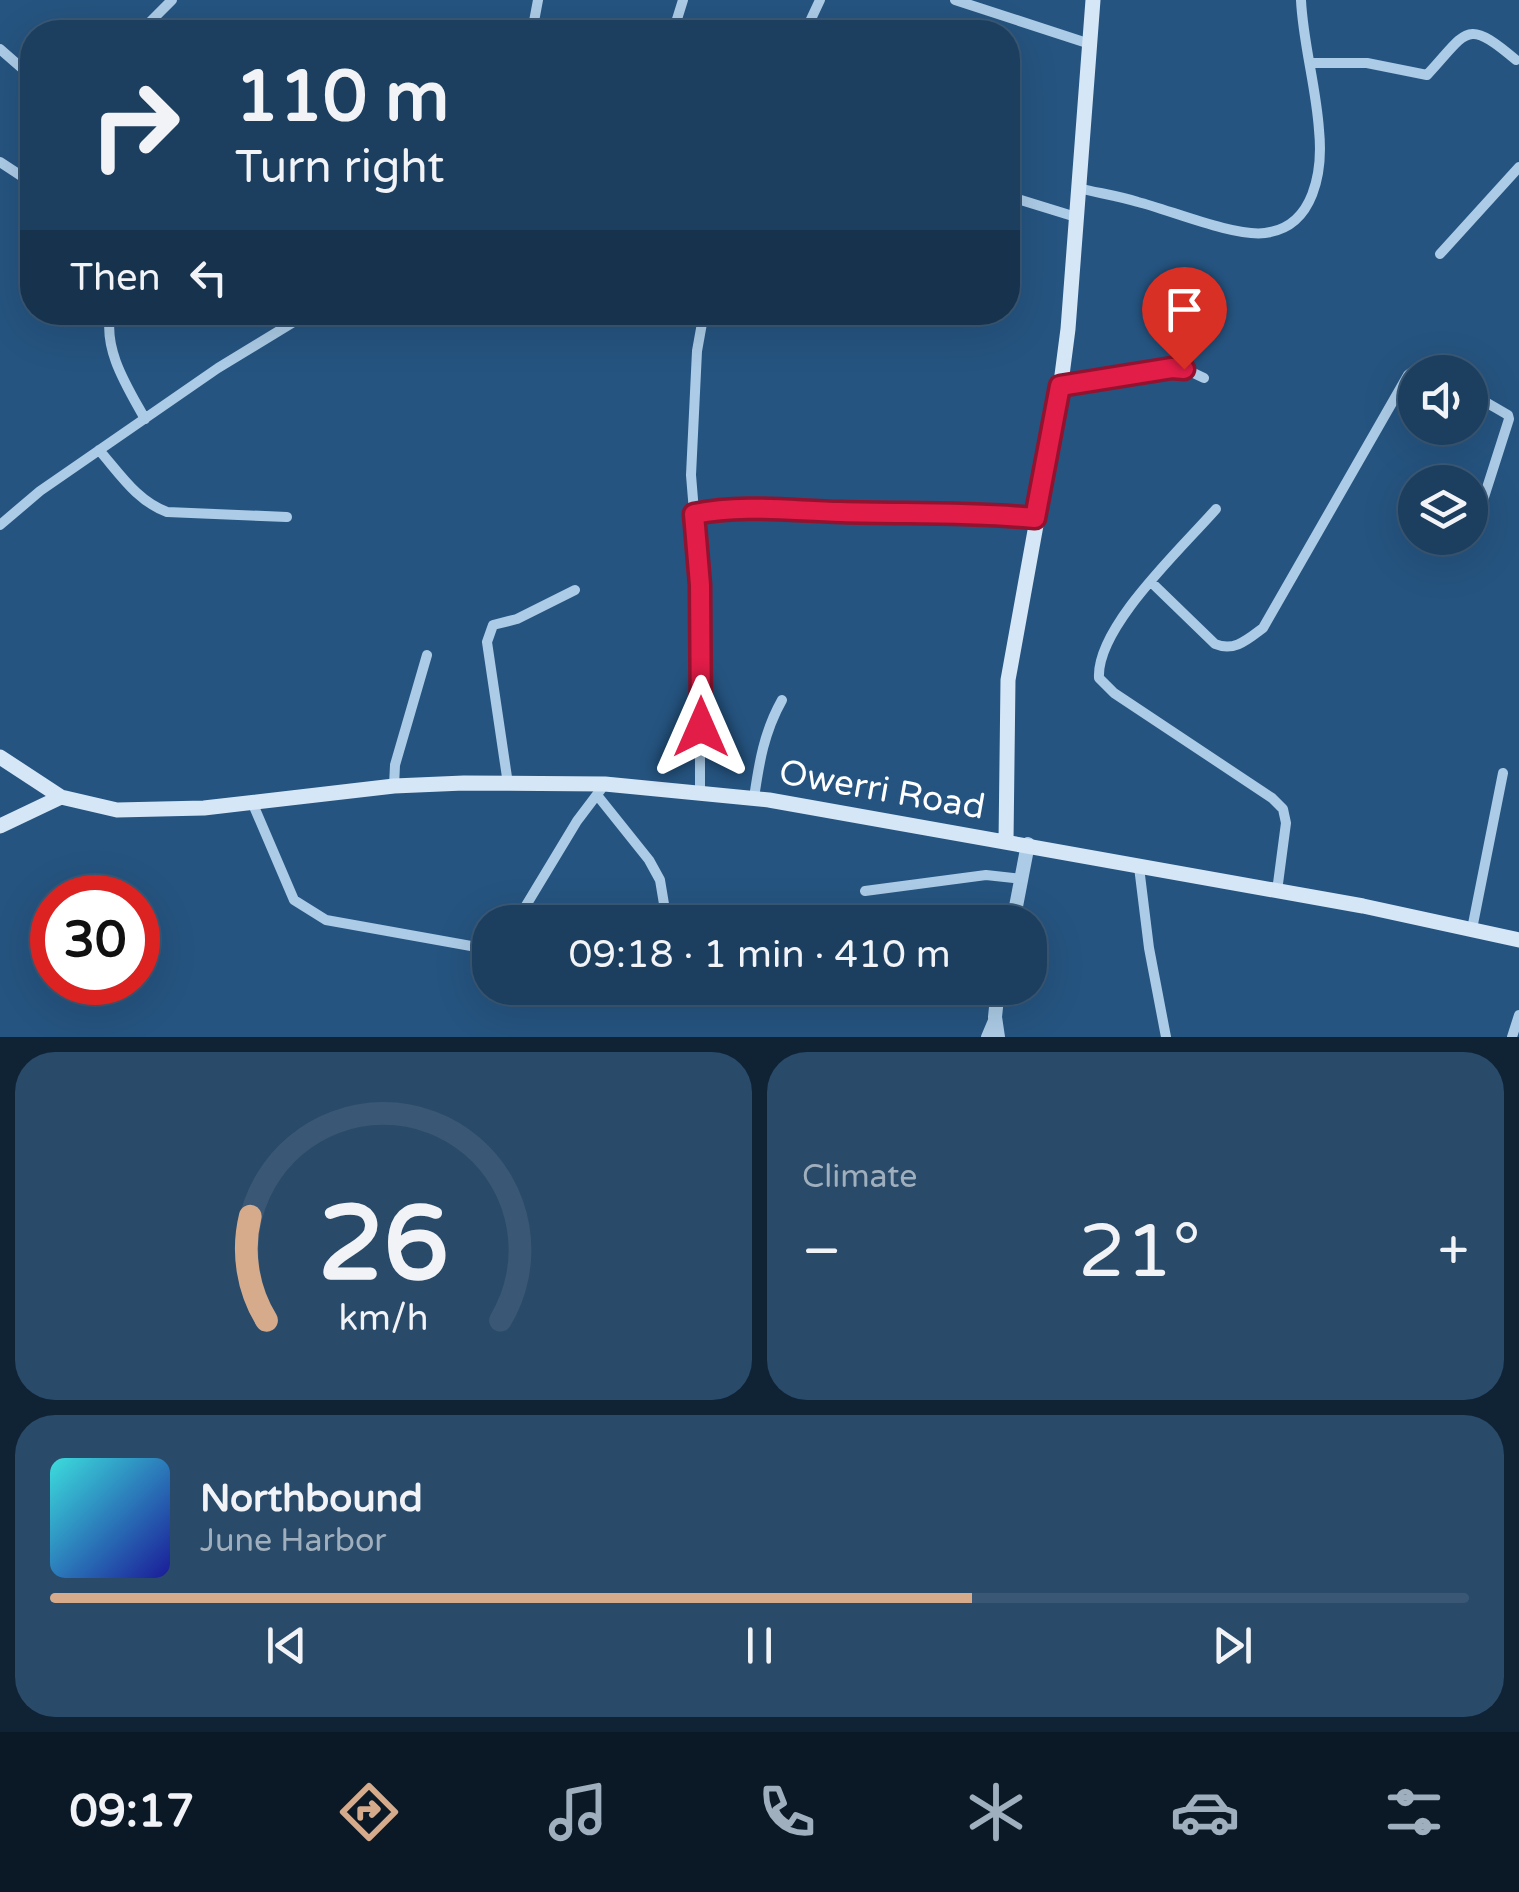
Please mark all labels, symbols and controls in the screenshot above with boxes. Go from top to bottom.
text: 110 m [235,56,449,140]
icon: right [70,60,200,190]
text: Turn right [235,141,444,195]
icon: left [181,250,236,305]
text: Then [70,255,161,301]
pin [1142,267,1227,370]
icon: arrive [1157,282,1212,337]
map controls [1398,355,1488,555]
button: sound [1398,355,1488,445]
button: layers [1398,465,1488,555]
position arrow [649,675,753,779]
street label: Owerri Road [776,751,988,829]
speed limit sign: 30 [30,875,160,1005]
text: 09:18 · 1 min · 410 m [568,932,951,978]
text: Climate [802,1158,917,1196]
text: 26 [318,1183,449,1308]
text: 21° [1078,1207,1201,1297]
text: − [802,1219,841,1285]
text: + [1438,1219,1469,1285]
text: km/h [339,1297,428,1340]
text: Northbound [200,1476,423,1522]
text: June Harbor [200,1522,387,1560]
icon: previous [259,1618,314,1673]
icon: pause [732,1618,787,1673]
icon: next [1205,1618,1260,1673]
icon: directions [334,1777,404,1847]
icon: music [543,1777,613,1847]
icon: phone [752,1777,822,1847]
icon: climate [961,1777,1031,1847]
icon: car [1170,1777,1240,1847]
icon: filters [1379,1777,1449,1847]
text: 09:17 [70,1785,194,1839]

